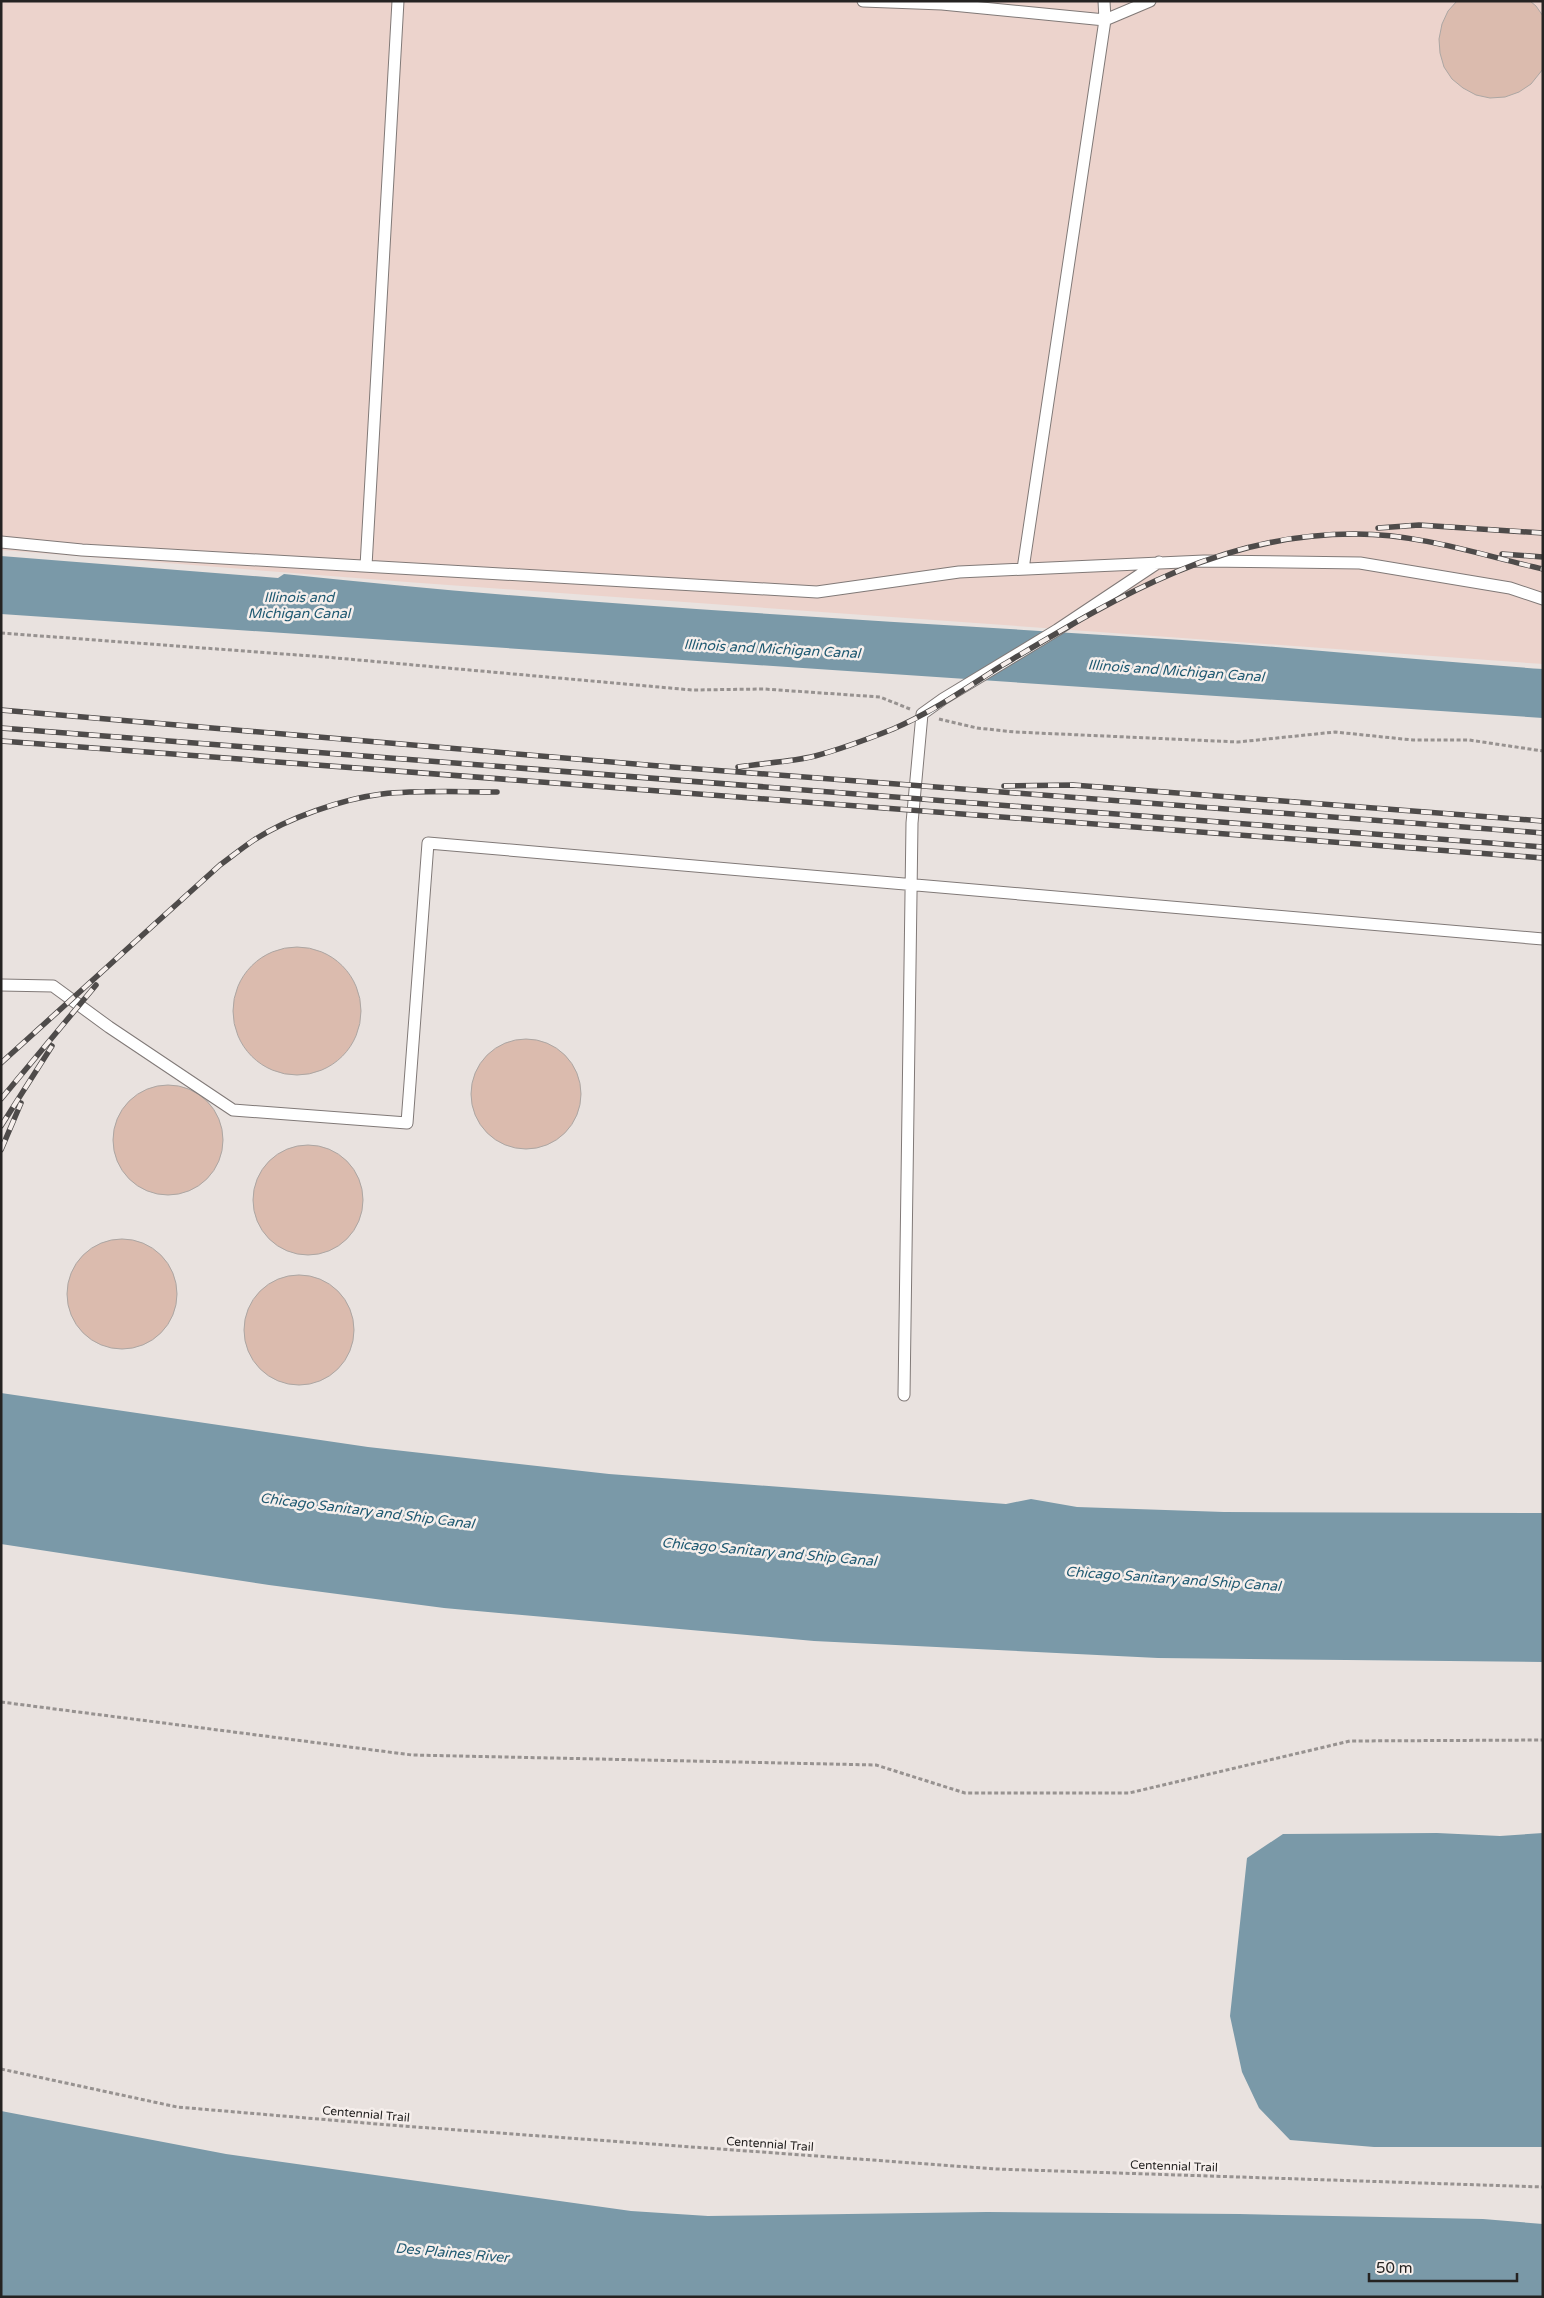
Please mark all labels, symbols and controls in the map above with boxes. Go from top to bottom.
water label: Illinois and Michigan Canal [248,589,352,622]
water label: Illinois and Michigan Canal [683,636,862,662]
water label: Illinois and Michigan Canal [1087,656,1266,686]
water label: Chicago Sanitary and Ship Canal [259,1489,477,1533]
water label: Chicago Sanitary and Ship Canal [661,1534,879,1570]
water label: Chicago Sanitary and Ship Canal [1065,1563,1283,1595]
street label: Centennial Trail [322,2103,410,2125]
street label: Centennial Trail [726,2134,814,2154]
street label: Centennial Trail [1130,2157,1218,2175]
water label: Des Plaines River [395,2240,511,2267]
scale bar [1369,2250,1516,2282]
text: 50 m [1376,2259,1413,2277]

